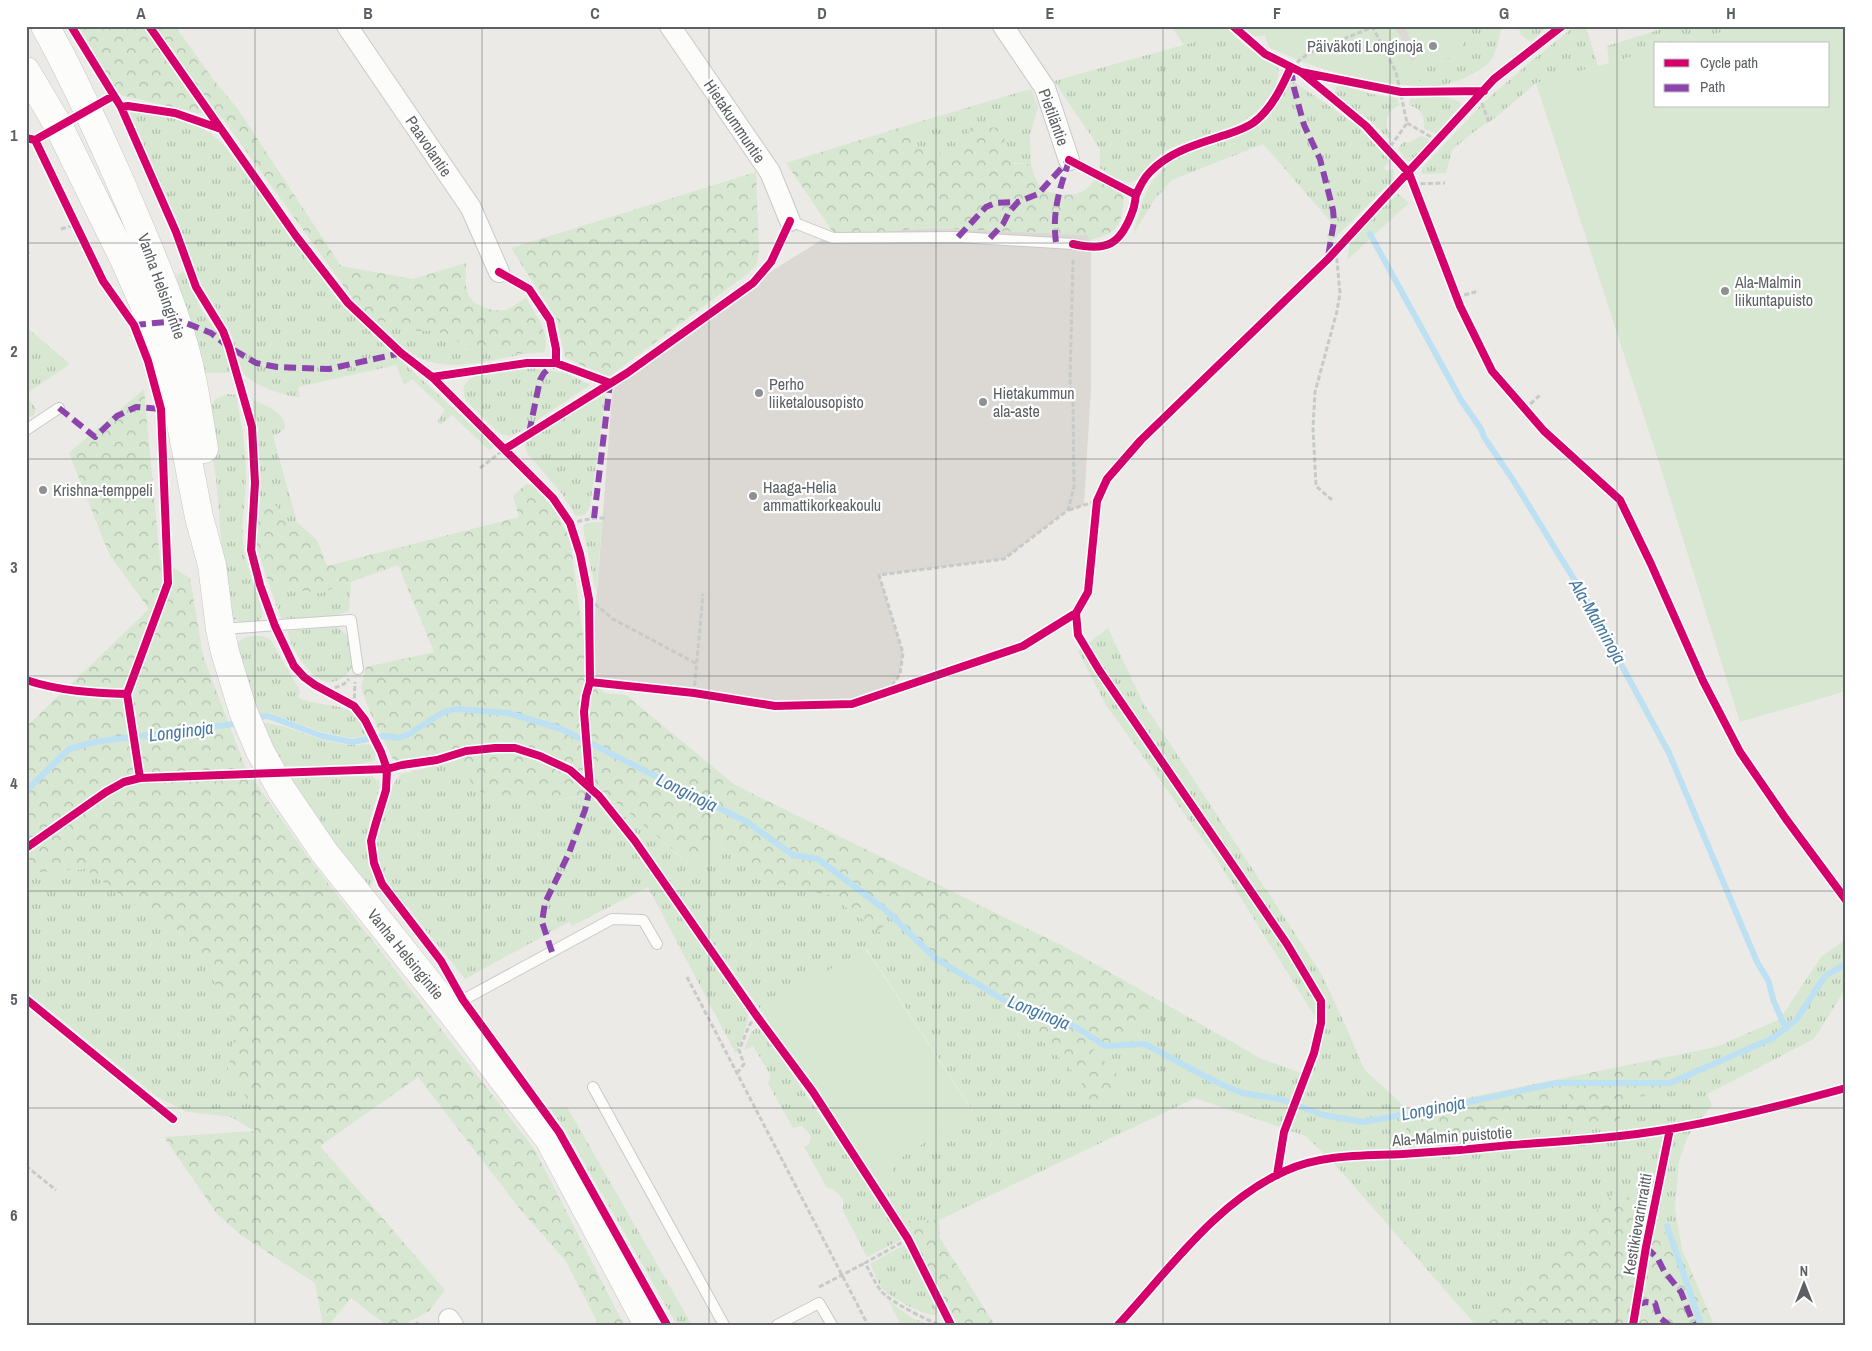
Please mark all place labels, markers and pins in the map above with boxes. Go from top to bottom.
place label: Päiväkoti Longinoja [1307,35,1424,57]
marker: Päiväkoti Longinoja [1427,40,1439,52]
place label: Ala-Malmin liikuntapuisto [1734,271,1813,311]
marker: Ala-Malmin liikuntapuisto [1719,285,1731,297]
place label: Perho liiketalousopisto [769,373,864,413]
place label: Hietakummun ala-aste [993,382,1075,422]
marker: Perho liiketalousopisto [753,387,765,399]
marker: Hietakummun ala-aste [977,396,989,408]
place label: Haaga-Helia ammattikorkeakoulu [763,476,881,516]
place label: Krishna-temppeli [53,479,153,501]
marker: Krishna-temppeli [37,484,49,496]
marker: Haaga-Helia ammattikorkeakoulu [747,490,759,502]

